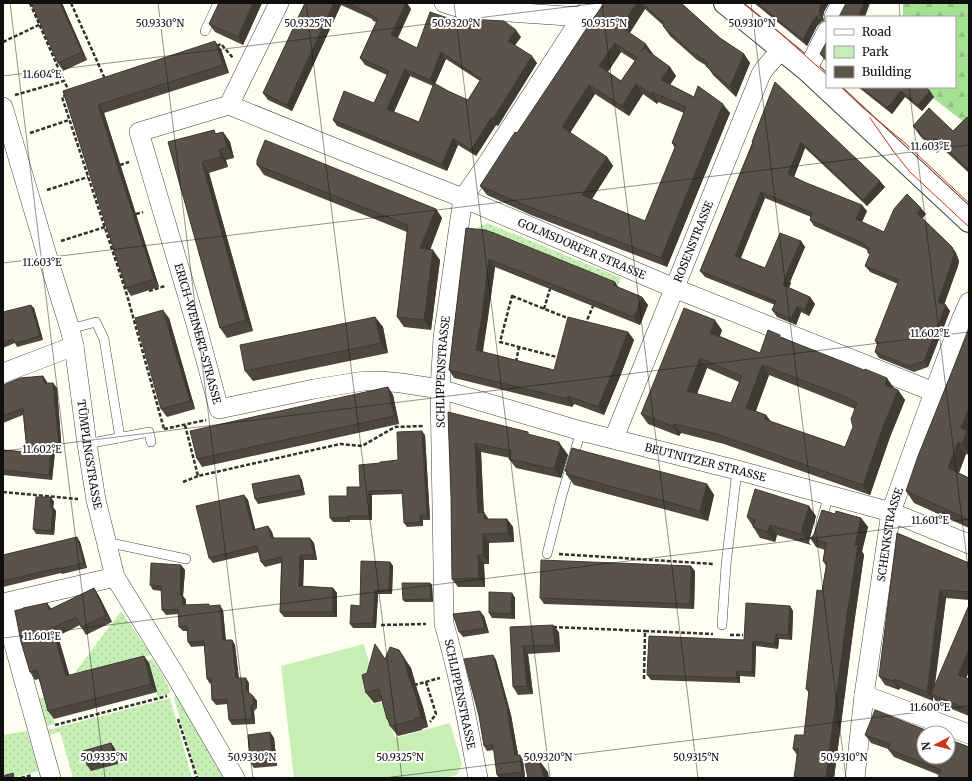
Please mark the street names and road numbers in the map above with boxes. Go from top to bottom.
street label: ROSENSTRASSE [671,199,716,284]
street label: GOLMSDORFER STRASSE [516,215,648,282]
street label: ERICH-WEINERT-STRASSE [171,262,224,406]
street label: SCHLIPPENSTRASSE [433,315,453,428]
street label: TÜMPLINGSTRASSE [74,399,105,511]
street label: BEUTNITZER STRASSE [643,440,768,485]
street label: SCHENKSTRASSE [874,486,906,583]
street label: SCHLIPPENSTRASSE [441,638,479,750]

